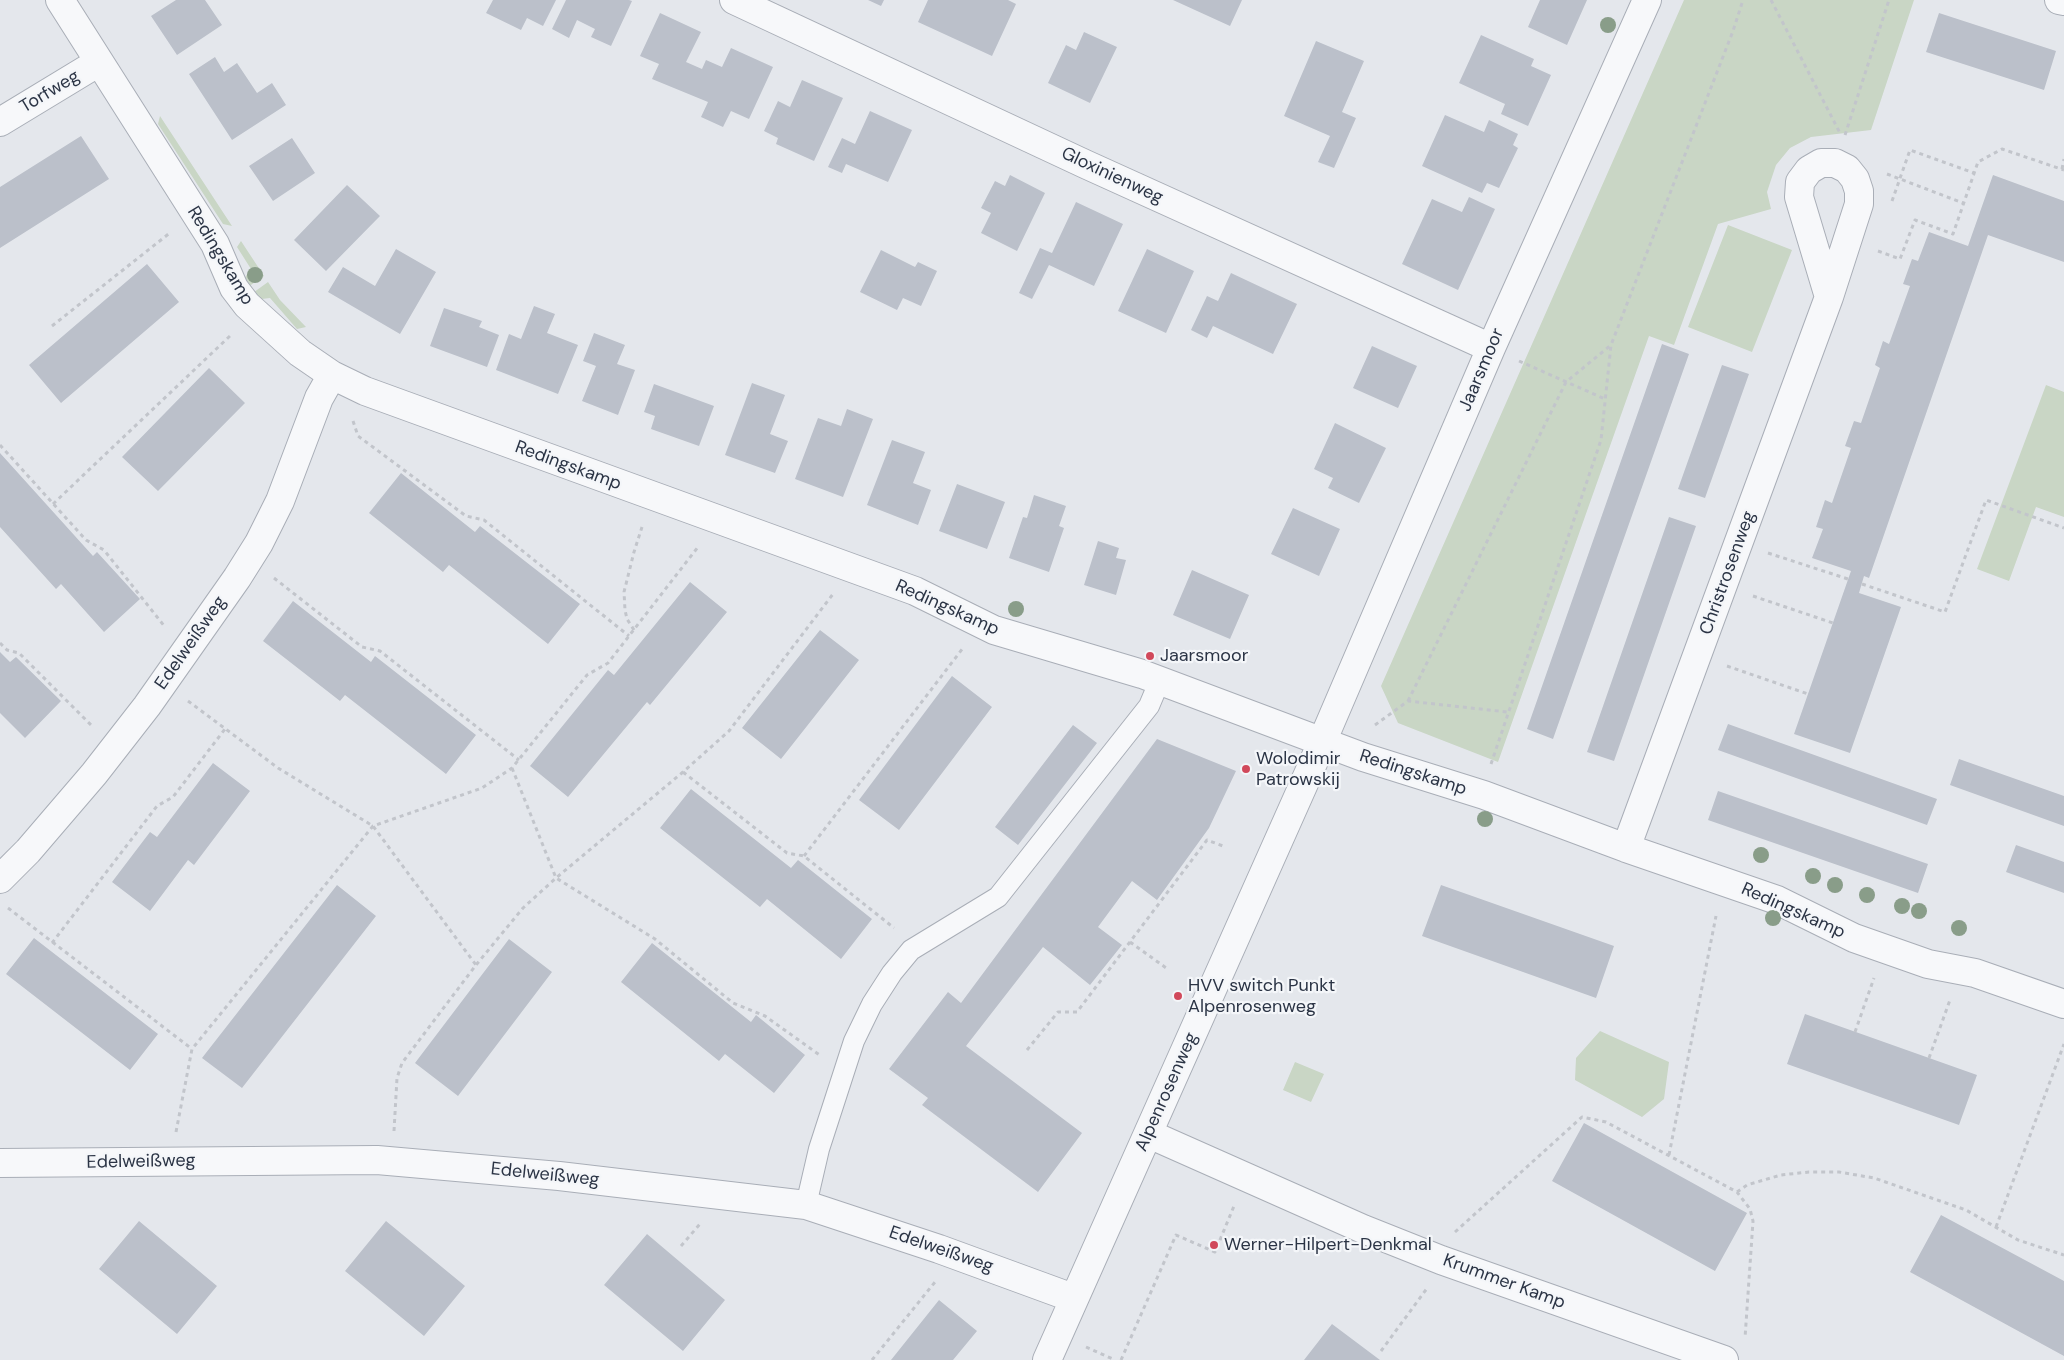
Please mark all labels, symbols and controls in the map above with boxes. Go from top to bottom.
street label: Torfweg [16,66,84,118]
street label: Gloxinienweg [1058,143,1166,209]
street label: Redingskamp [182,203,258,309]
street label: Jaarsmoor [1455,325,1509,415]
street label: Redingskamp [512,437,624,495]
street label: Christrosenweg [1696,508,1760,638]
street label: Redingskamp [892,575,1002,641]
street label: Edelweißweg [151,592,231,694]
place label: Jaarsmoor [1160,645,1248,667]
marker: Jaarsmoor [1144,650,1156,662]
street label: Redingskamp [1357,746,1469,800]
place label: Wolodimir Patrowskij [1256,748,1340,791]
marker: Wolodimir Patrowskij [1240,763,1252,775]
street label: Redingskamp [1738,878,1848,944]
place label: HVV switch Punkt Alpenrosenweg [1188,975,1335,1018]
marker: HVV switch Punkt Alpenrosenweg [1172,990,1184,1002]
street label: Alpenrosenweg [1131,1029,1203,1155]
street label: Edelweißweg [86,1150,196,1174]
street label: Edelweißweg [490,1159,600,1191]
street label: Edelweißweg [886,1222,996,1278]
place label: Werner-Hilpert-Denkmal [1224,1234,1432,1256]
marker: Werner-Hilpert-Denkmal [1208,1239,1220,1251]
street label: Krummer Kamp [1440,1250,1568,1314]

